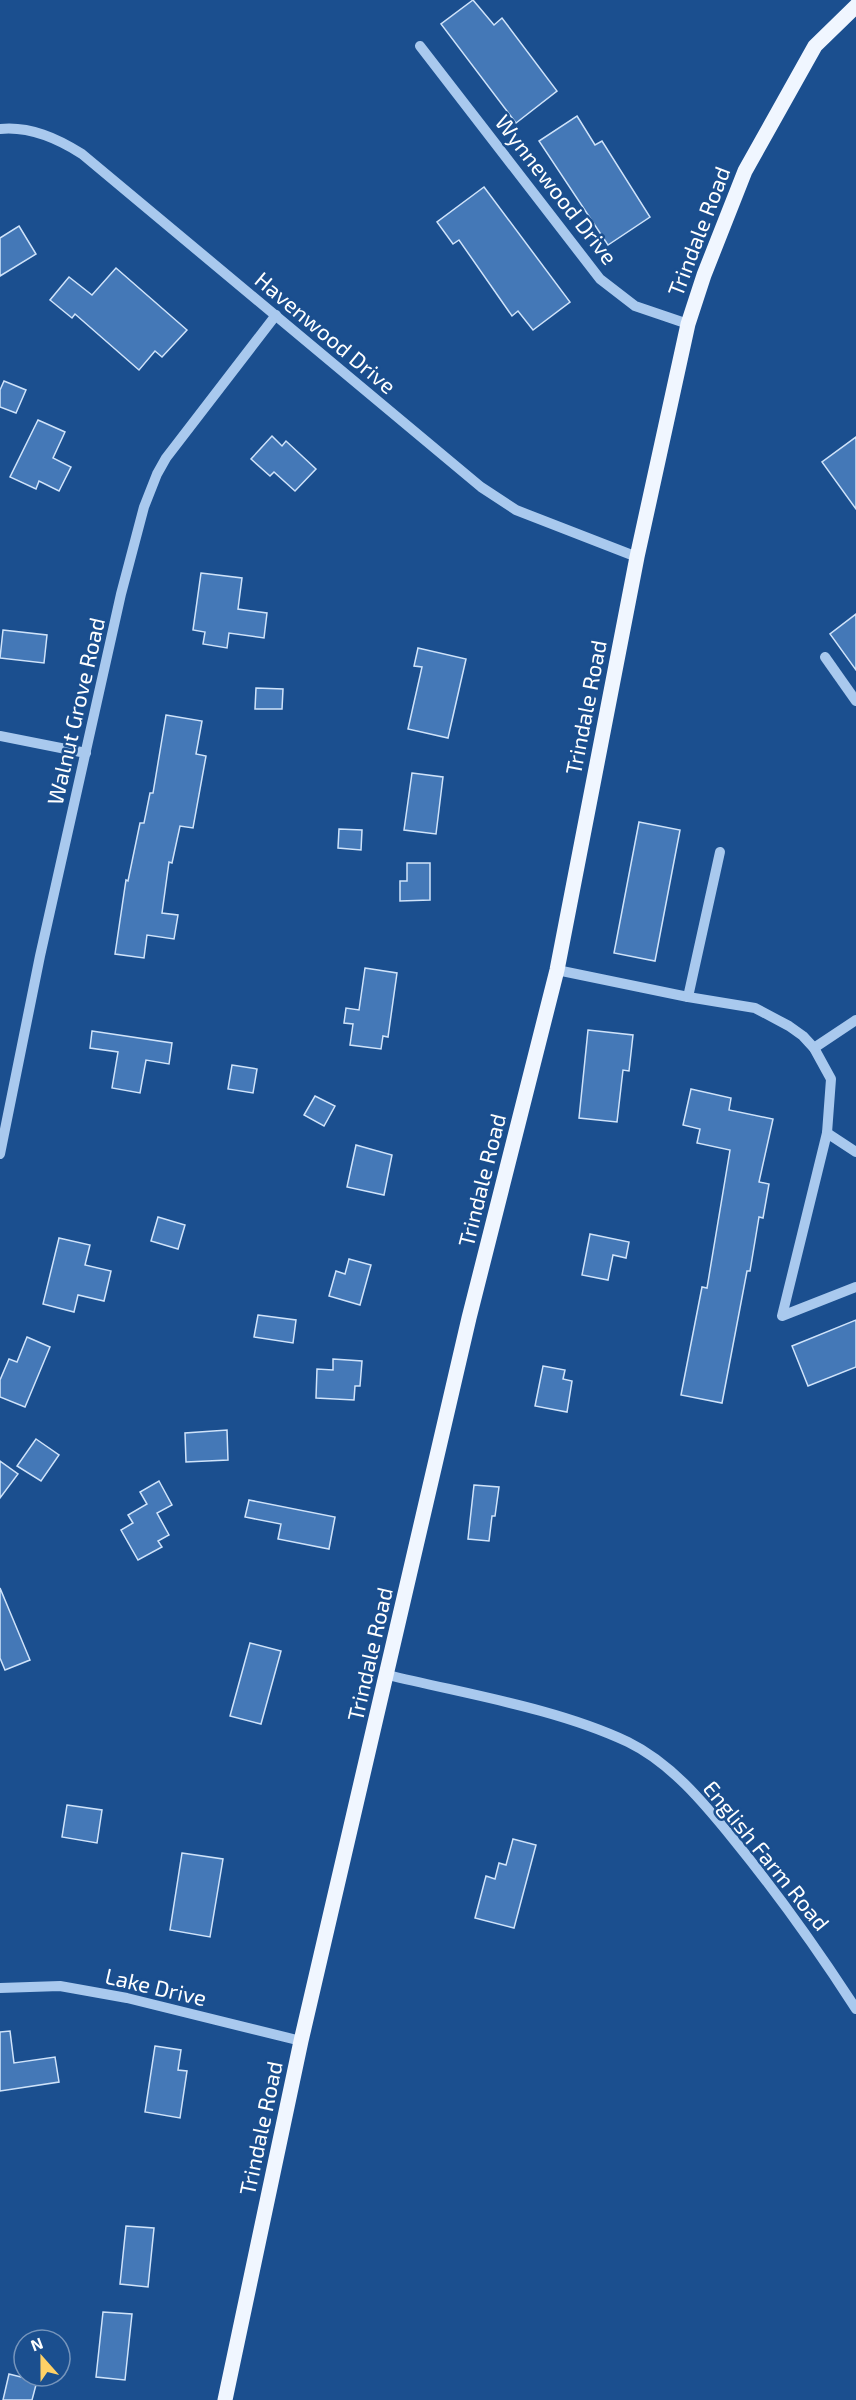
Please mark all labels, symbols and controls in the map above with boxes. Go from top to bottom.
street label: Wynnewood Drive [491,109,623,269]
street label: Trindale Road [661,163,735,299]
street label: Havenwood Drive [250,266,402,398]
street label: Walnut Grove Road [41,615,109,807]
street label: Trindale Road [559,638,611,776]
street label: Trindale Road [452,1111,510,1249]
street label: Trindale Road [341,1585,397,1723]
street label: English Farm Road [699,1775,835,1935]
street label: Lake Drive [103,1962,209,2010]
street label: Trindale Road [233,2059,287,2197]
north arrow [12,2328,72,2388]
text: N [28,2333,45,2354]

